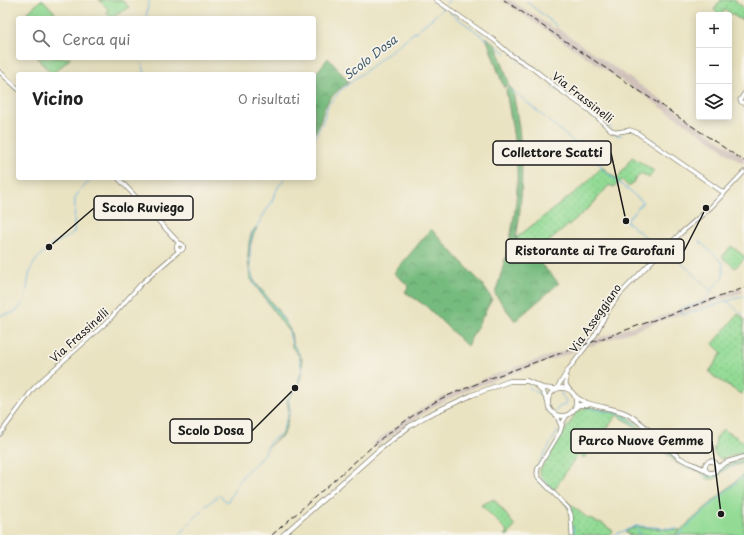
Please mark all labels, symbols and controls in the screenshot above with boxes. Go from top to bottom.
map controls [696,12,732,120]
button: + [696,12,732,48]
search box [16,16,316,60]
icon: search [30,27,52,49]
text: Cerca qui [62,27,130,50]
water label: Scolo Dosa [339,30,401,84]
button: − [696,48,732,84]
street label: Via Frassinelli [549,67,617,127]
button: layers [696,84,732,120]
text: Vicino [32,85,83,111]
text: 0 risultati [238,89,300,108]
callout: Collettore Scatti [493,141,611,165]
text: Collettore Scatti [501,143,603,161]
callout: Scolo Ruviego [94,196,193,220]
text: Scolo Ruviego [102,198,184,216]
callout: Ristorante ai Tre Garofani [506,239,684,263]
text: Ristorante ai Tre Garofani [515,241,675,259]
street label: Via Asseggiano [565,280,625,356]
street label: Via Frassinelli [46,304,112,366]
callout: Scolo Dosa [170,419,252,443]
text: Scolo Dosa [178,421,244,439]
callout: Parco Nuove Gemme [571,429,712,453]
text: Parco Nuove Gemme [578,431,704,449]

